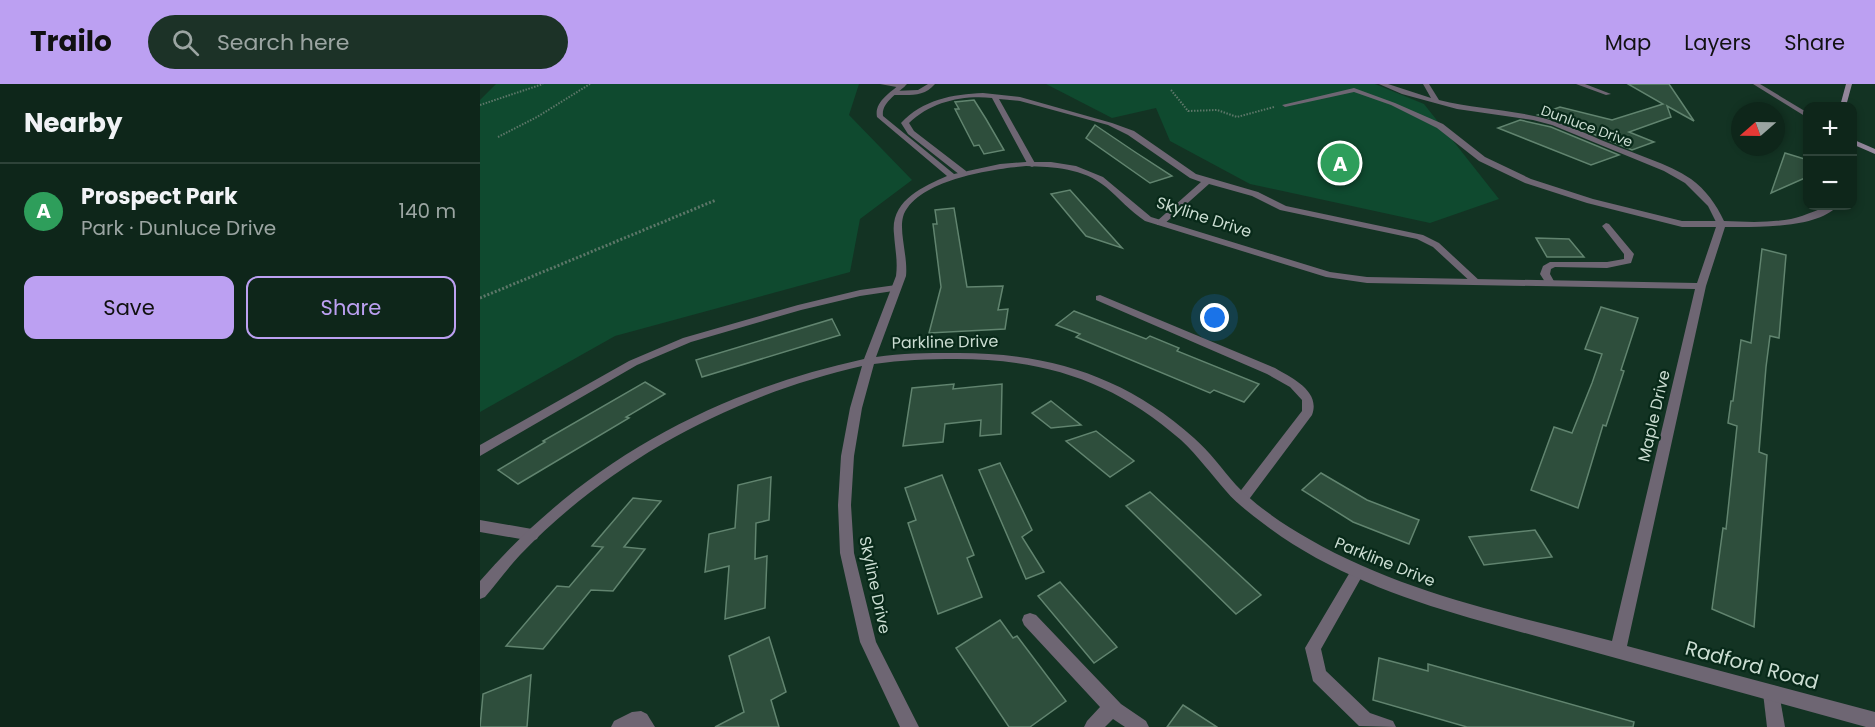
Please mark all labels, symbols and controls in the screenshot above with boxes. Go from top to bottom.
search box [148,15,568,69]
text: Trailo [30,22,112,61]
icon: search [169,26,202,59]
text: Search here [217,27,349,58]
text: Map [1605,28,1651,57]
text: Layers [1684,28,1751,57]
text: Share [1784,28,1845,57]
street label: Dunluce Drive [1538,100,1636,152]
north arrow [1731,102,1785,156]
map controls [1803,102,1857,210]
button: + [1803,102,1857,156]
text: Nearby [24,105,122,141]
pin: A [1320,140,1360,185]
button: − [1803,156,1857,210]
text: Prospect Park [81,181,238,212]
street label: Skyline Drive [1153,191,1255,243]
text: A [36,197,51,225]
text: 140 m [399,197,456,225]
text: Park · Dunluce Drive [81,214,276,242]
button: Save [24,276,234,339]
button: Share [246,276,456,339]
your location [1200,303,1229,332]
street label: Parkline Drive [891,330,999,354]
street label: Maple Drive [1632,368,1676,464]
street label: Parkline Drive [1331,531,1439,593]
street label: Skyline Drive [853,534,897,636]
street label: Radford Road [1682,634,1822,696]

